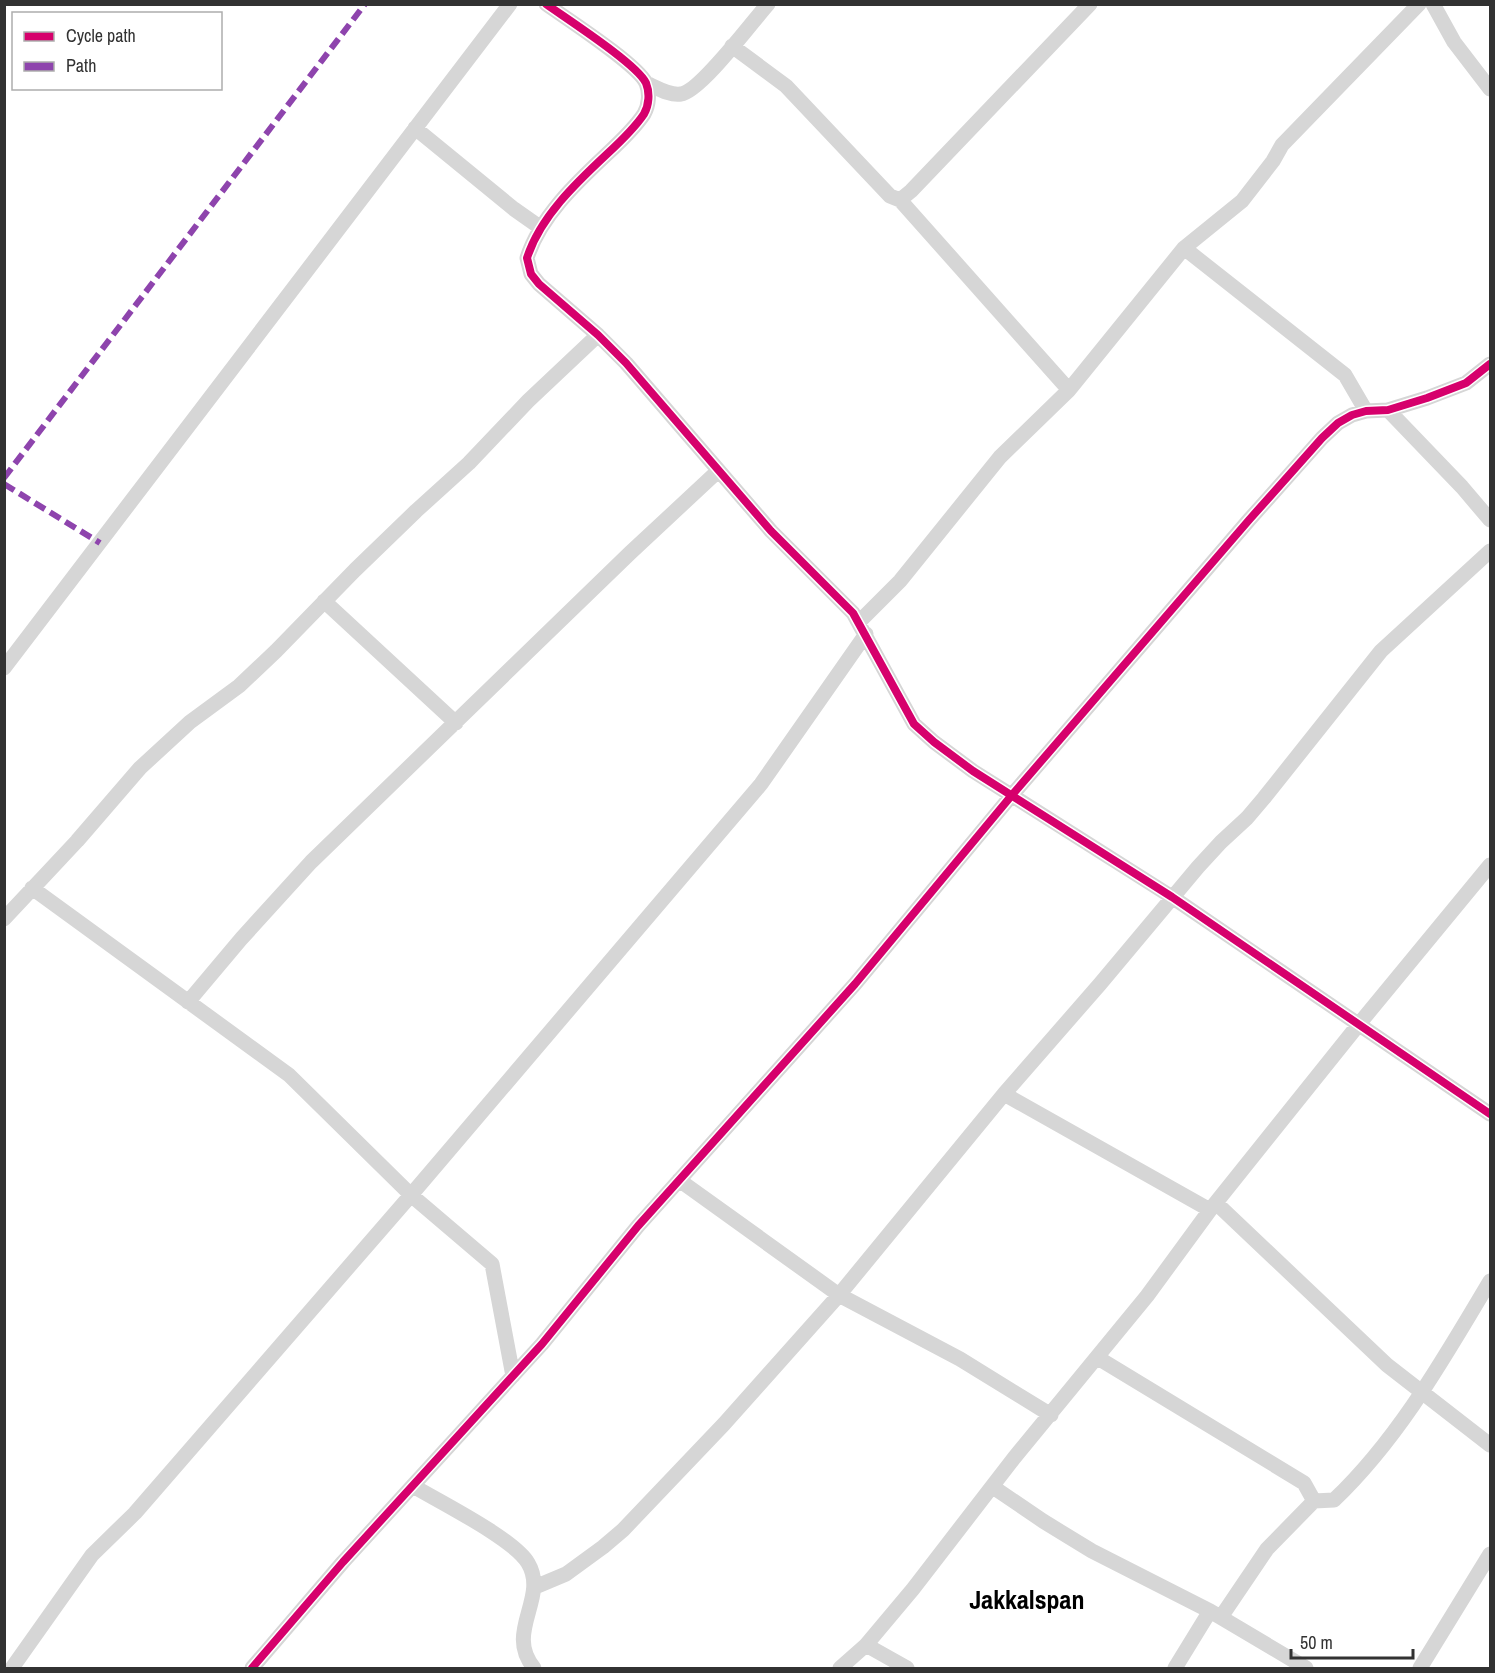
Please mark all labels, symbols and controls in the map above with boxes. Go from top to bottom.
legend [12,12,222,90]
text: Cycle path [66,23,136,48]
text: Path [66,53,96,78]
district label: Jakkalspan [970,1582,1084,1617]
scale bar [1291,1622,1412,1660]
text: 50 m [1300,1630,1333,1655]

